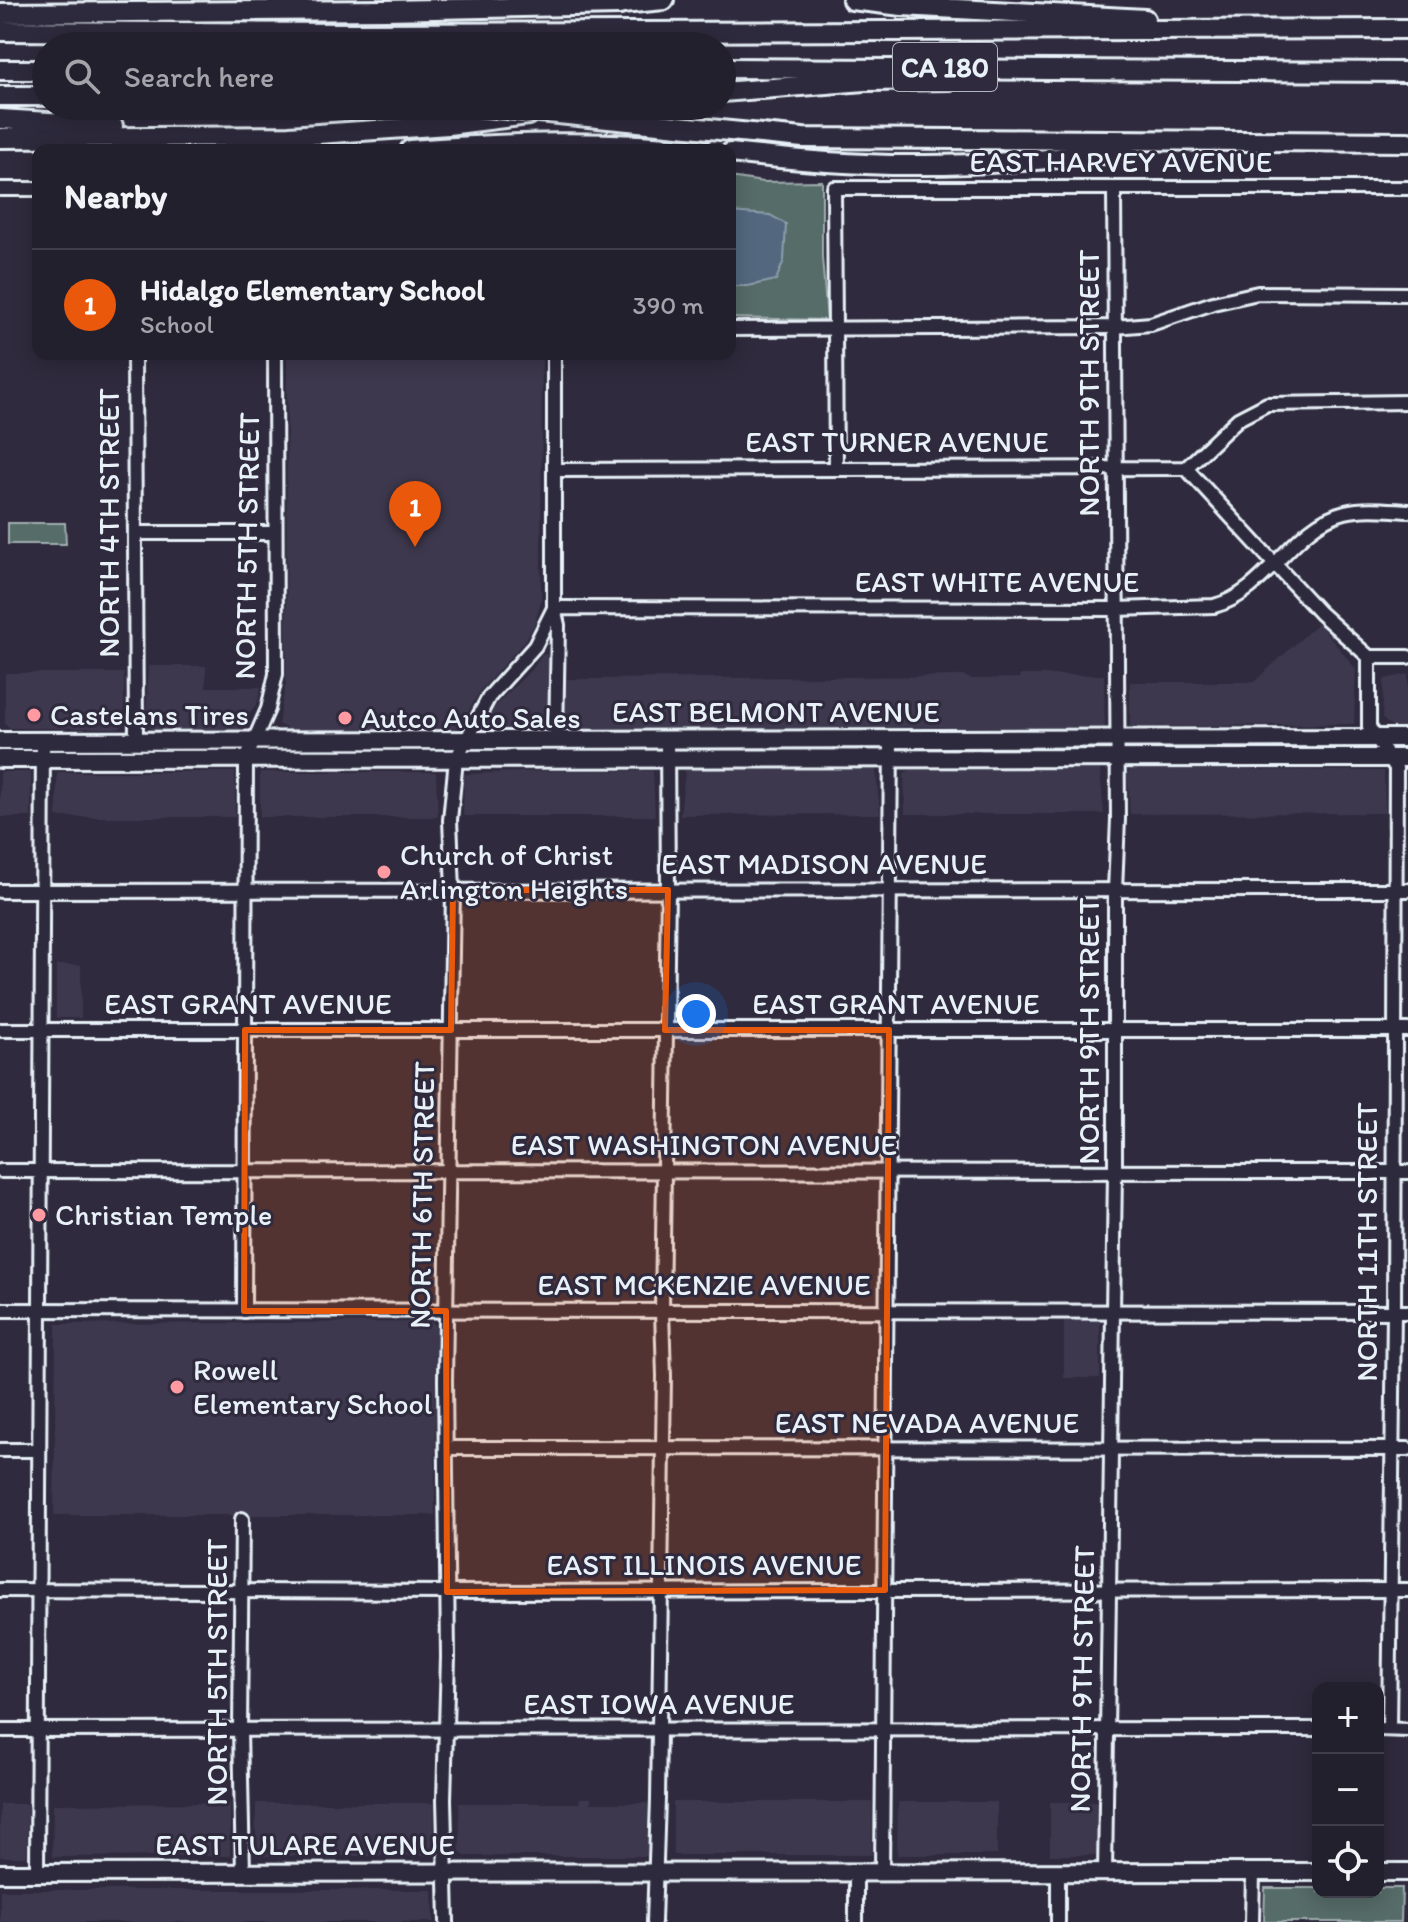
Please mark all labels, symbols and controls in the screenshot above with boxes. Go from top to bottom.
search box [32,32,736,120]
road number: CA 180 [893,43,997,91]
icon: search [60,54,104,98]
text: Search here [124,58,274,95]
street label: EAST HARVEY AVENUE [970,143,1272,180]
text: Nearby [64,176,167,217]
street label: NORTH 9TH STREET [1070,249,1107,517]
text: Hidalgo Elementary School [140,271,485,308]
text: 1 [84,289,96,321]
text: 390 m [632,289,704,321]
text: School [140,308,214,340]
street label: NORTH 4TH STREET [90,388,127,658]
street label: NORTH 5TH STREET [226,412,267,680]
street label: EAST TURNER AVENUE [745,423,1049,460]
pin: 1 [389,481,441,547]
street label: EAST WHITE AVENUE [855,563,1139,600]
street label: EAST BELMONT AVENUE [612,693,940,730]
place label: Castelans Tires [50,696,249,733]
place label: Autco Auto Sales [361,699,581,736]
marker: Castelans Tires [25,706,43,724]
marker: Autco Auto Sales [336,709,354,727]
place label: Church of Christ Arlington Heights [400,836,628,907]
street label: EAST MADISON AVENUE [661,845,987,882]
marker: Church of Christ Arlington Heights [375,863,393,881]
street label: NORTH 9TH STREET [1070,897,1107,1165]
street label: EAST GRANT AVENUE [104,985,392,1022]
street label: EAST GRANT AVENUE [752,985,1040,1022]
your location [676,994,716,1034]
street label: NORTH 6TH STREET [401,1061,442,1329]
street label: NORTH 11TH STREET [1348,1102,1385,1382]
street label: EAST WASHINGTON AVENUE [511,1126,897,1163]
place label: Christian Temple [55,1196,272,1233]
marker: Christian Temple [30,1206,48,1224]
street label: EAST MCKENZIE AVENUE [537,1266,871,1303]
place label: Rowell Elementary School [193,1351,433,1422]
marker: Rowell Elementary School [168,1378,186,1396]
street label: EAST NEVADA AVENUE [775,1404,1079,1441]
street label: NORTH 5TH STREET [198,1538,235,1806]
street label: NORTH 9TH STREET [1061,1545,1102,1813]
street label: EAST ILLINOIS AVENUE [547,1546,861,1583]
map controls [1312,1682,1384,1898]
button: + [1312,1682,1384,1754]
street label: EAST IOWA AVENUE [524,1685,794,1722]
button: − [1312,1754,1384,1826]
street label: EAST TULARE AVENUE [155,1826,455,1863]
button: locate [1312,1826,1384,1898]

